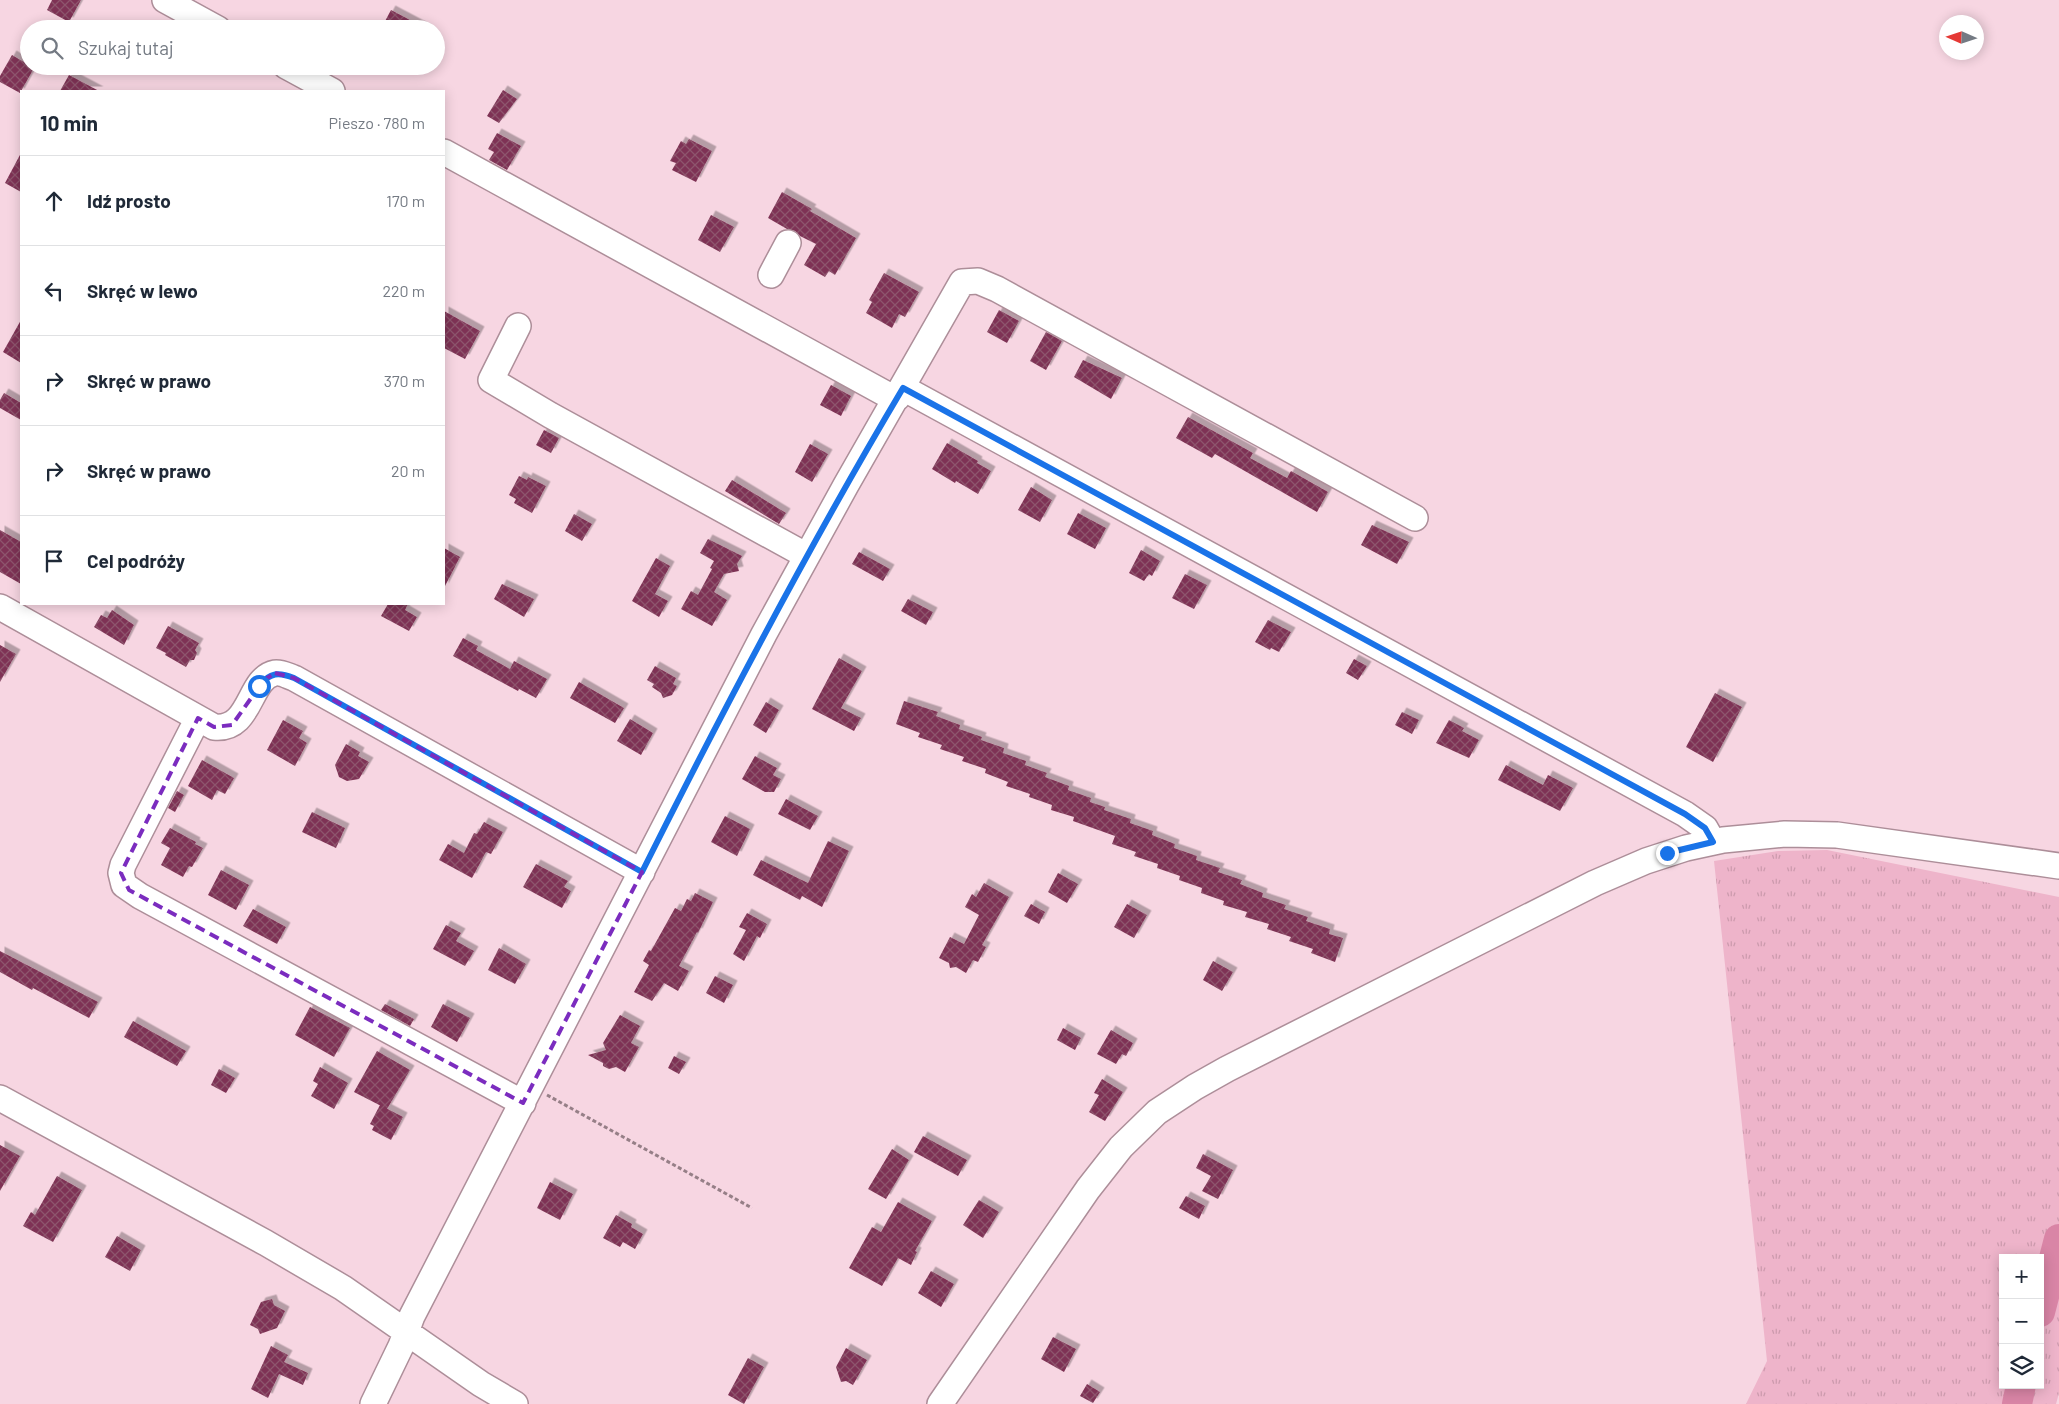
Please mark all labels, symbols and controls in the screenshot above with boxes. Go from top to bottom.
north arrow [1939,15,1984,60]
search box [20,20,445,75]
icon: search [38,34,66,62]
text: Szukaj tutaj [78,36,174,59]
text: 10 min [40,110,98,135]
text: Pieszo · 780 m [328,113,425,132]
icon: ahead [40,187,68,215]
text: Idź prosto [87,189,171,212]
text: 170 m [386,191,425,210]
icon: left [40,277,68,305]
text: Skręć w lewo [87,279,198,302]
text: 220 m [382,281,425,300]
icon: right [40,367,68,395]
text: Skręć w prawo [87,369,211,392]
text: 370 m [384,371,425,390]
icon: right [40,457,68,485]
text: Skręć w prawo [87,459,211,482]
text: 20 m [391,461,425,480]
icon: arrive [40,547,68,575]
text: Cel podróży [87,549,185,572]
route start [248,675,271,698]
route end [1656,842,1679,865]
map controls [1999,1254,2044,1389]
button: + [1999,1254,2044,1299]
button: − [1999,1299,2044,1344]
button: layers [1999,1344,2044,1389]

